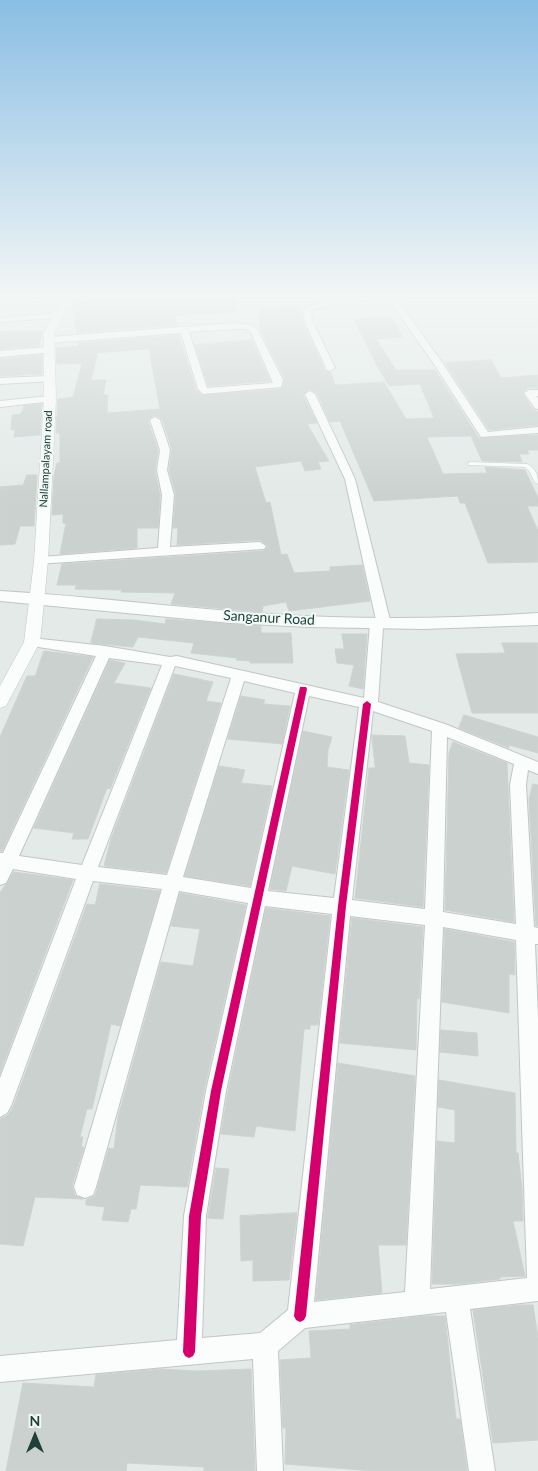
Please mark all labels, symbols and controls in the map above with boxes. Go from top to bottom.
street label: Nallampalayam road [37,410,55,508]
street label: Sanganur Road [223,607,315,629]
north arrow [10,1411,60,1461]
text: N [30,1412,40,1429]

